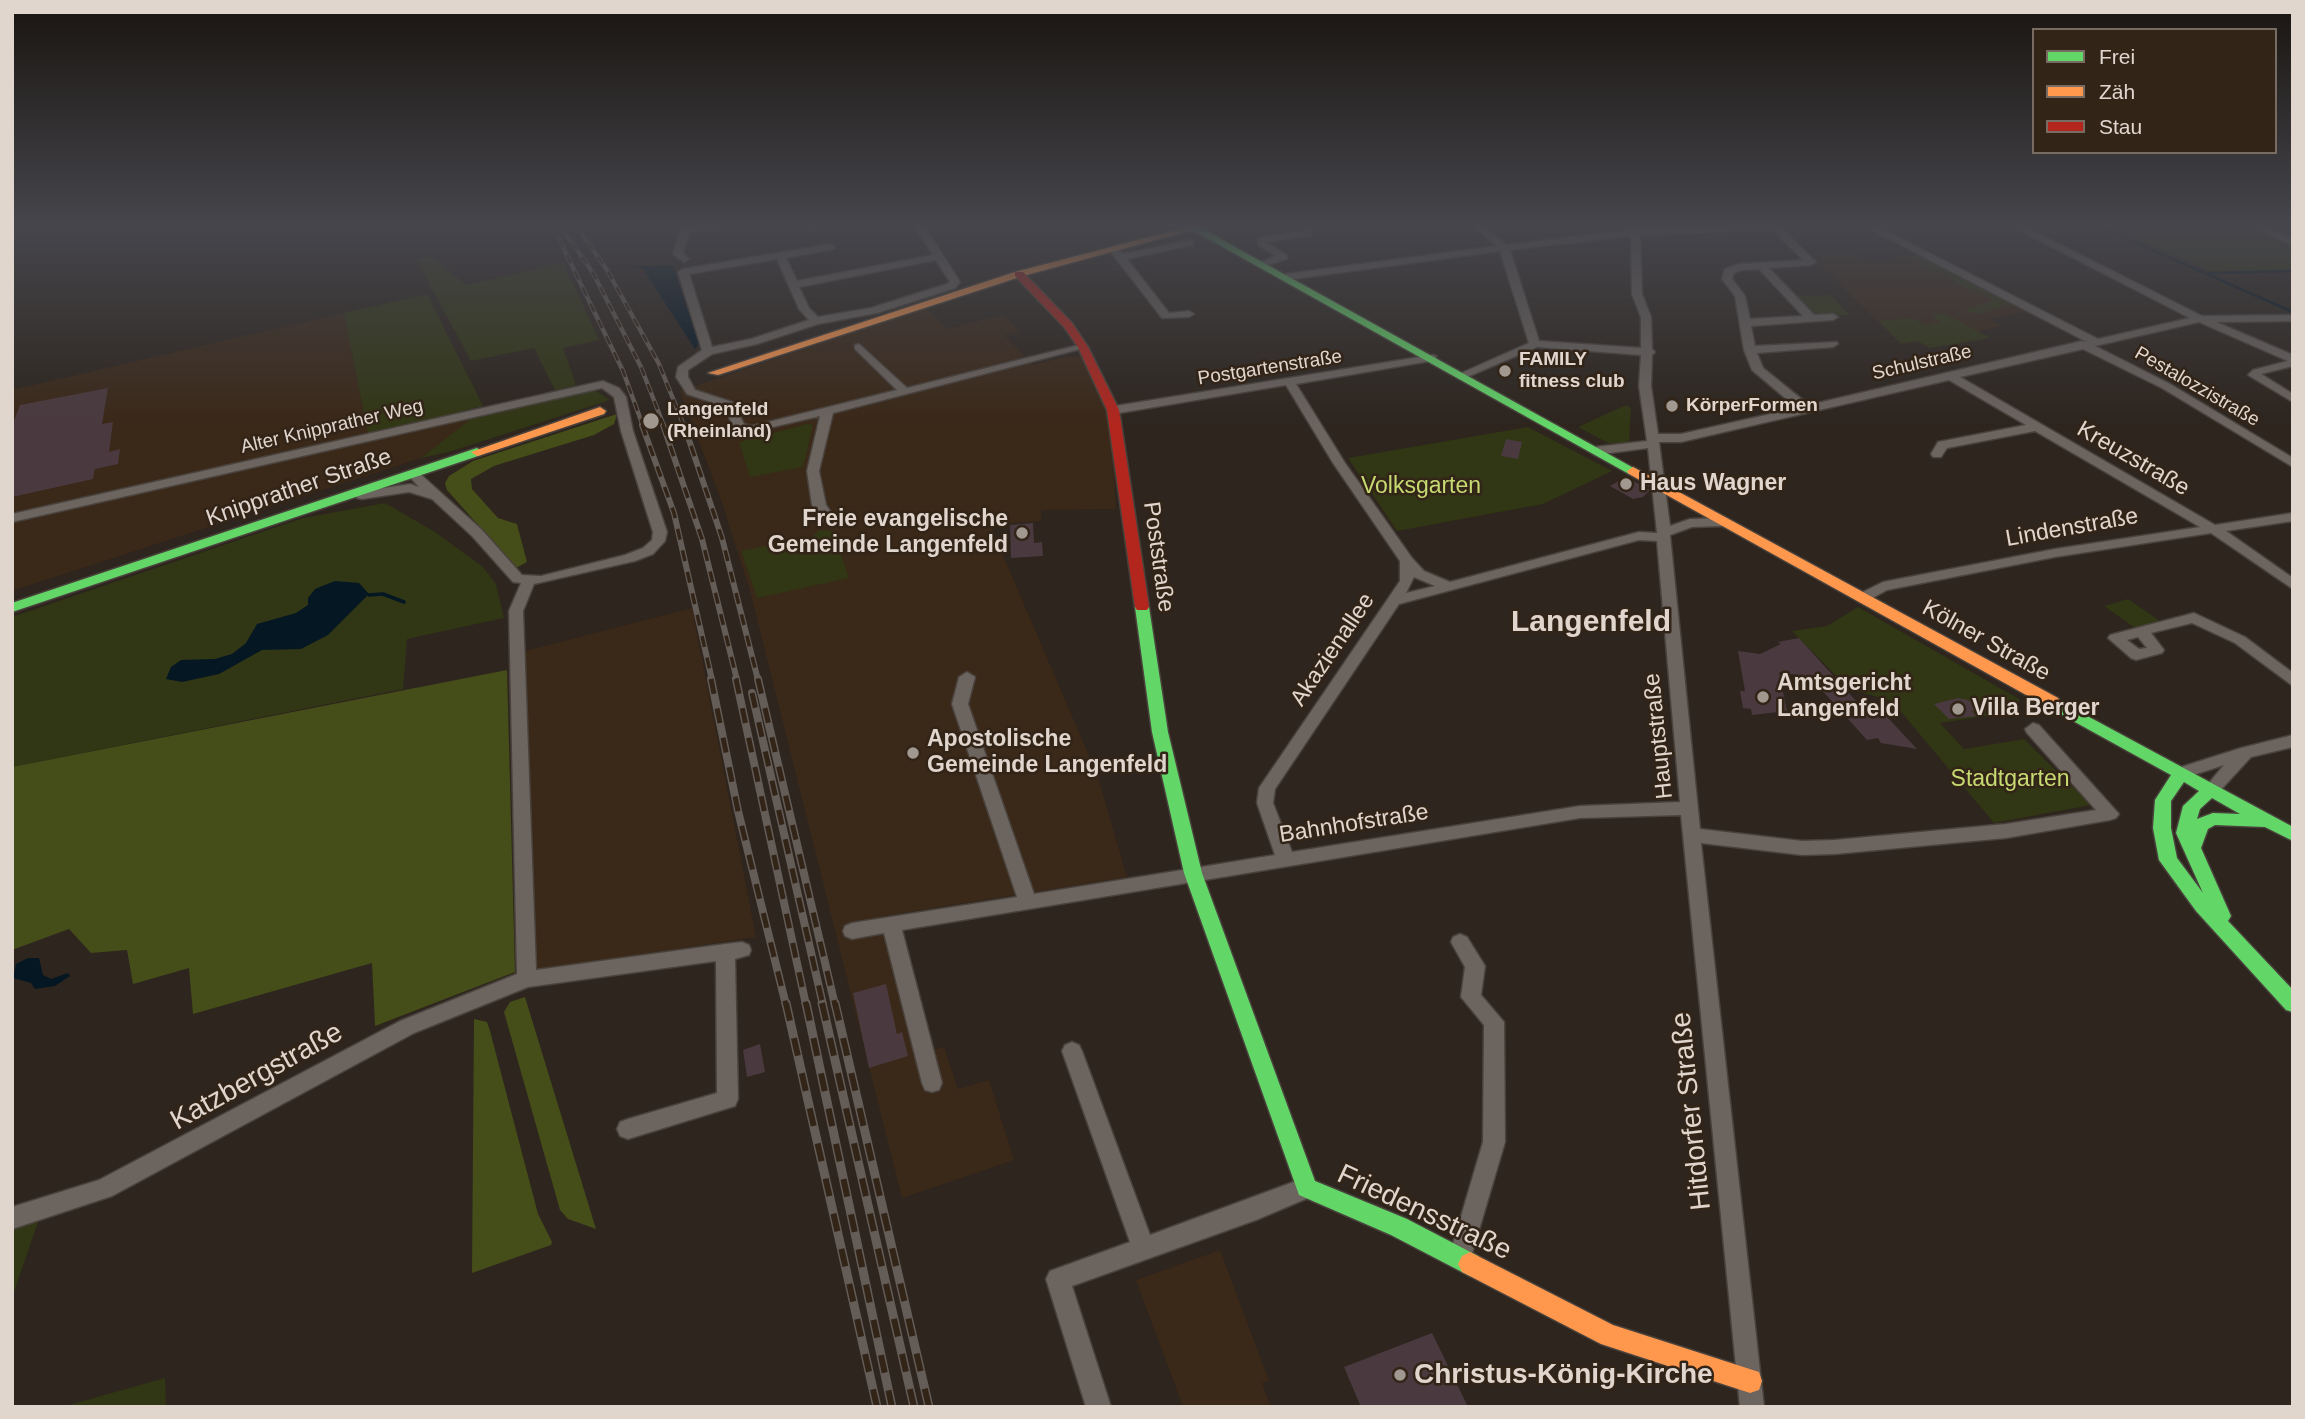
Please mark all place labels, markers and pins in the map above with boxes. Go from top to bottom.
place label: FAMILY fitness club [1519,349,1625,393]
marker: FAMILY fitness club [1497,363,1513,379]
place label: KörperFormen [1686,395,1818,417]
marker: KörperFormen [1664,398,1680,414]
place label: Langenfeld (Rheinland) [667,399,771,443]
marker: Langenfeld (Rheinland) [641,411,661,431]
place label: Haus Wagner [1640,470,1786,498]
marker: Haus Wagner [1618,476,1634,492]
place label: Freie evangelische Gemeinde Langenfeld [768,506,1008,560]
marker: Freie evangelische Gemeinde Langenfeld [1014,525,1030,541]
place label: Amtsgericht Langenfeld [1777,670,1911,724]
marker: Amtsgericht Langenfeld [1755,689,1771,705]
place label: Villa Berger [1972,695,2099,723]
marker: Villa Berger [1950,701,1966,717]
place label: Apostolische Gemeinde Langenfeld [927,726,1167,780]
marker: Apostolische Gemeinde Langenfeld [905,745,921,761]
place label: Christus-König-Kirche [1414,1358,1713,1392]
marker: Christus-König-Kirche [1392,1367,1408,1383]

